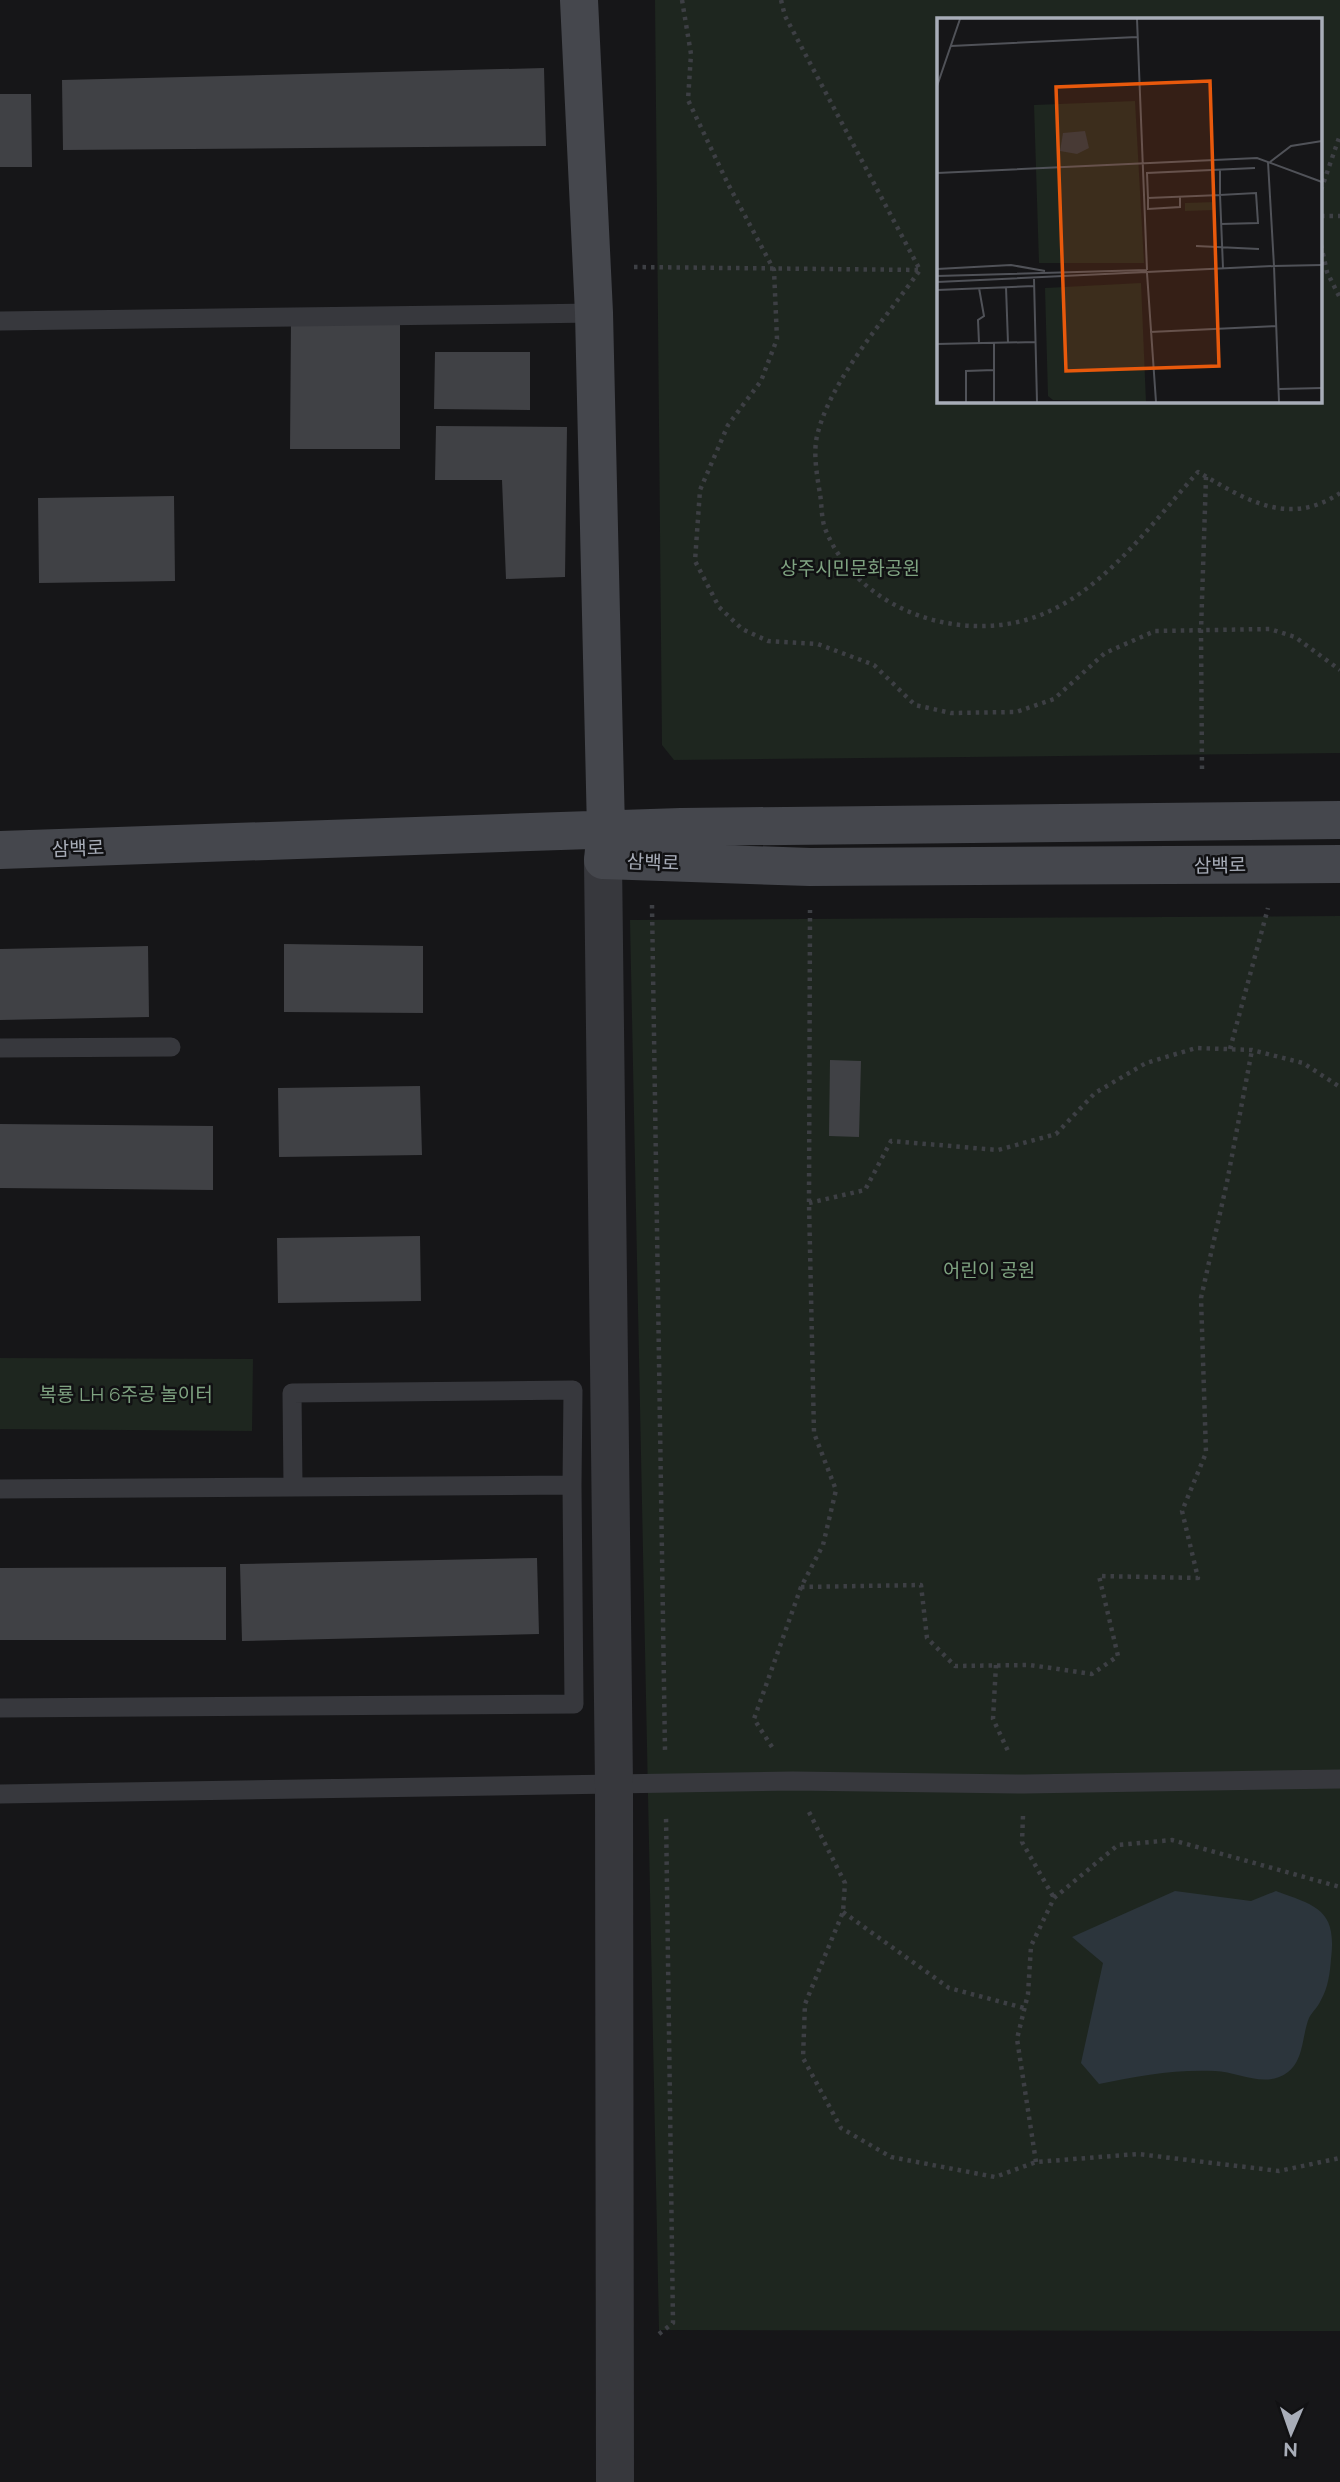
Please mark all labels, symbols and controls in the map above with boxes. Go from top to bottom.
inset map [937,18,1322,402]
park label: 상주시민문화공원 [780,557,920,579]
street label: 삼백로 [51,836,105,860]
street label: 삼백로 [626,850,680,874]
street label: 삼백로 [1194,854,1246,876]
park label: 어린이 공원 [943,1259,1035,1281]
park label: 복룡 LH 6주공 놀이터 [39,1383,213,1405]
north arrow [1256,2398,1326,2468]
text: N [1283,2439,1298,2461]

